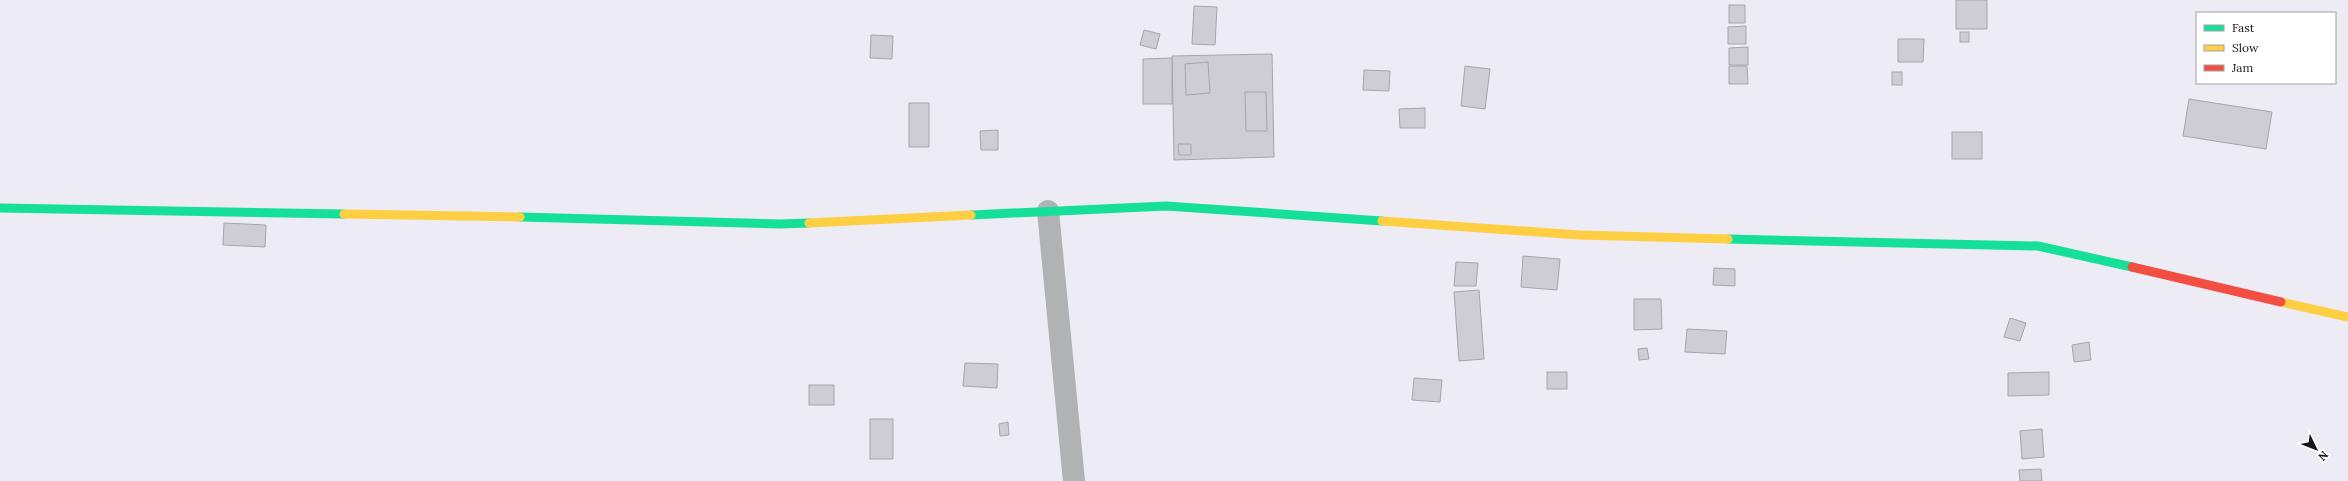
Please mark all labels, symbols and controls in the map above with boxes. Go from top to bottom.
legend [2196,12,2336,84]
text: Fast [2232,20,2255,35]
text: Slow [2232,40,2259,55]
text: Jam [2231,60,2253,75]
north arrow [2296,429,2336,469]
text: N [2315,448,2331,464]

